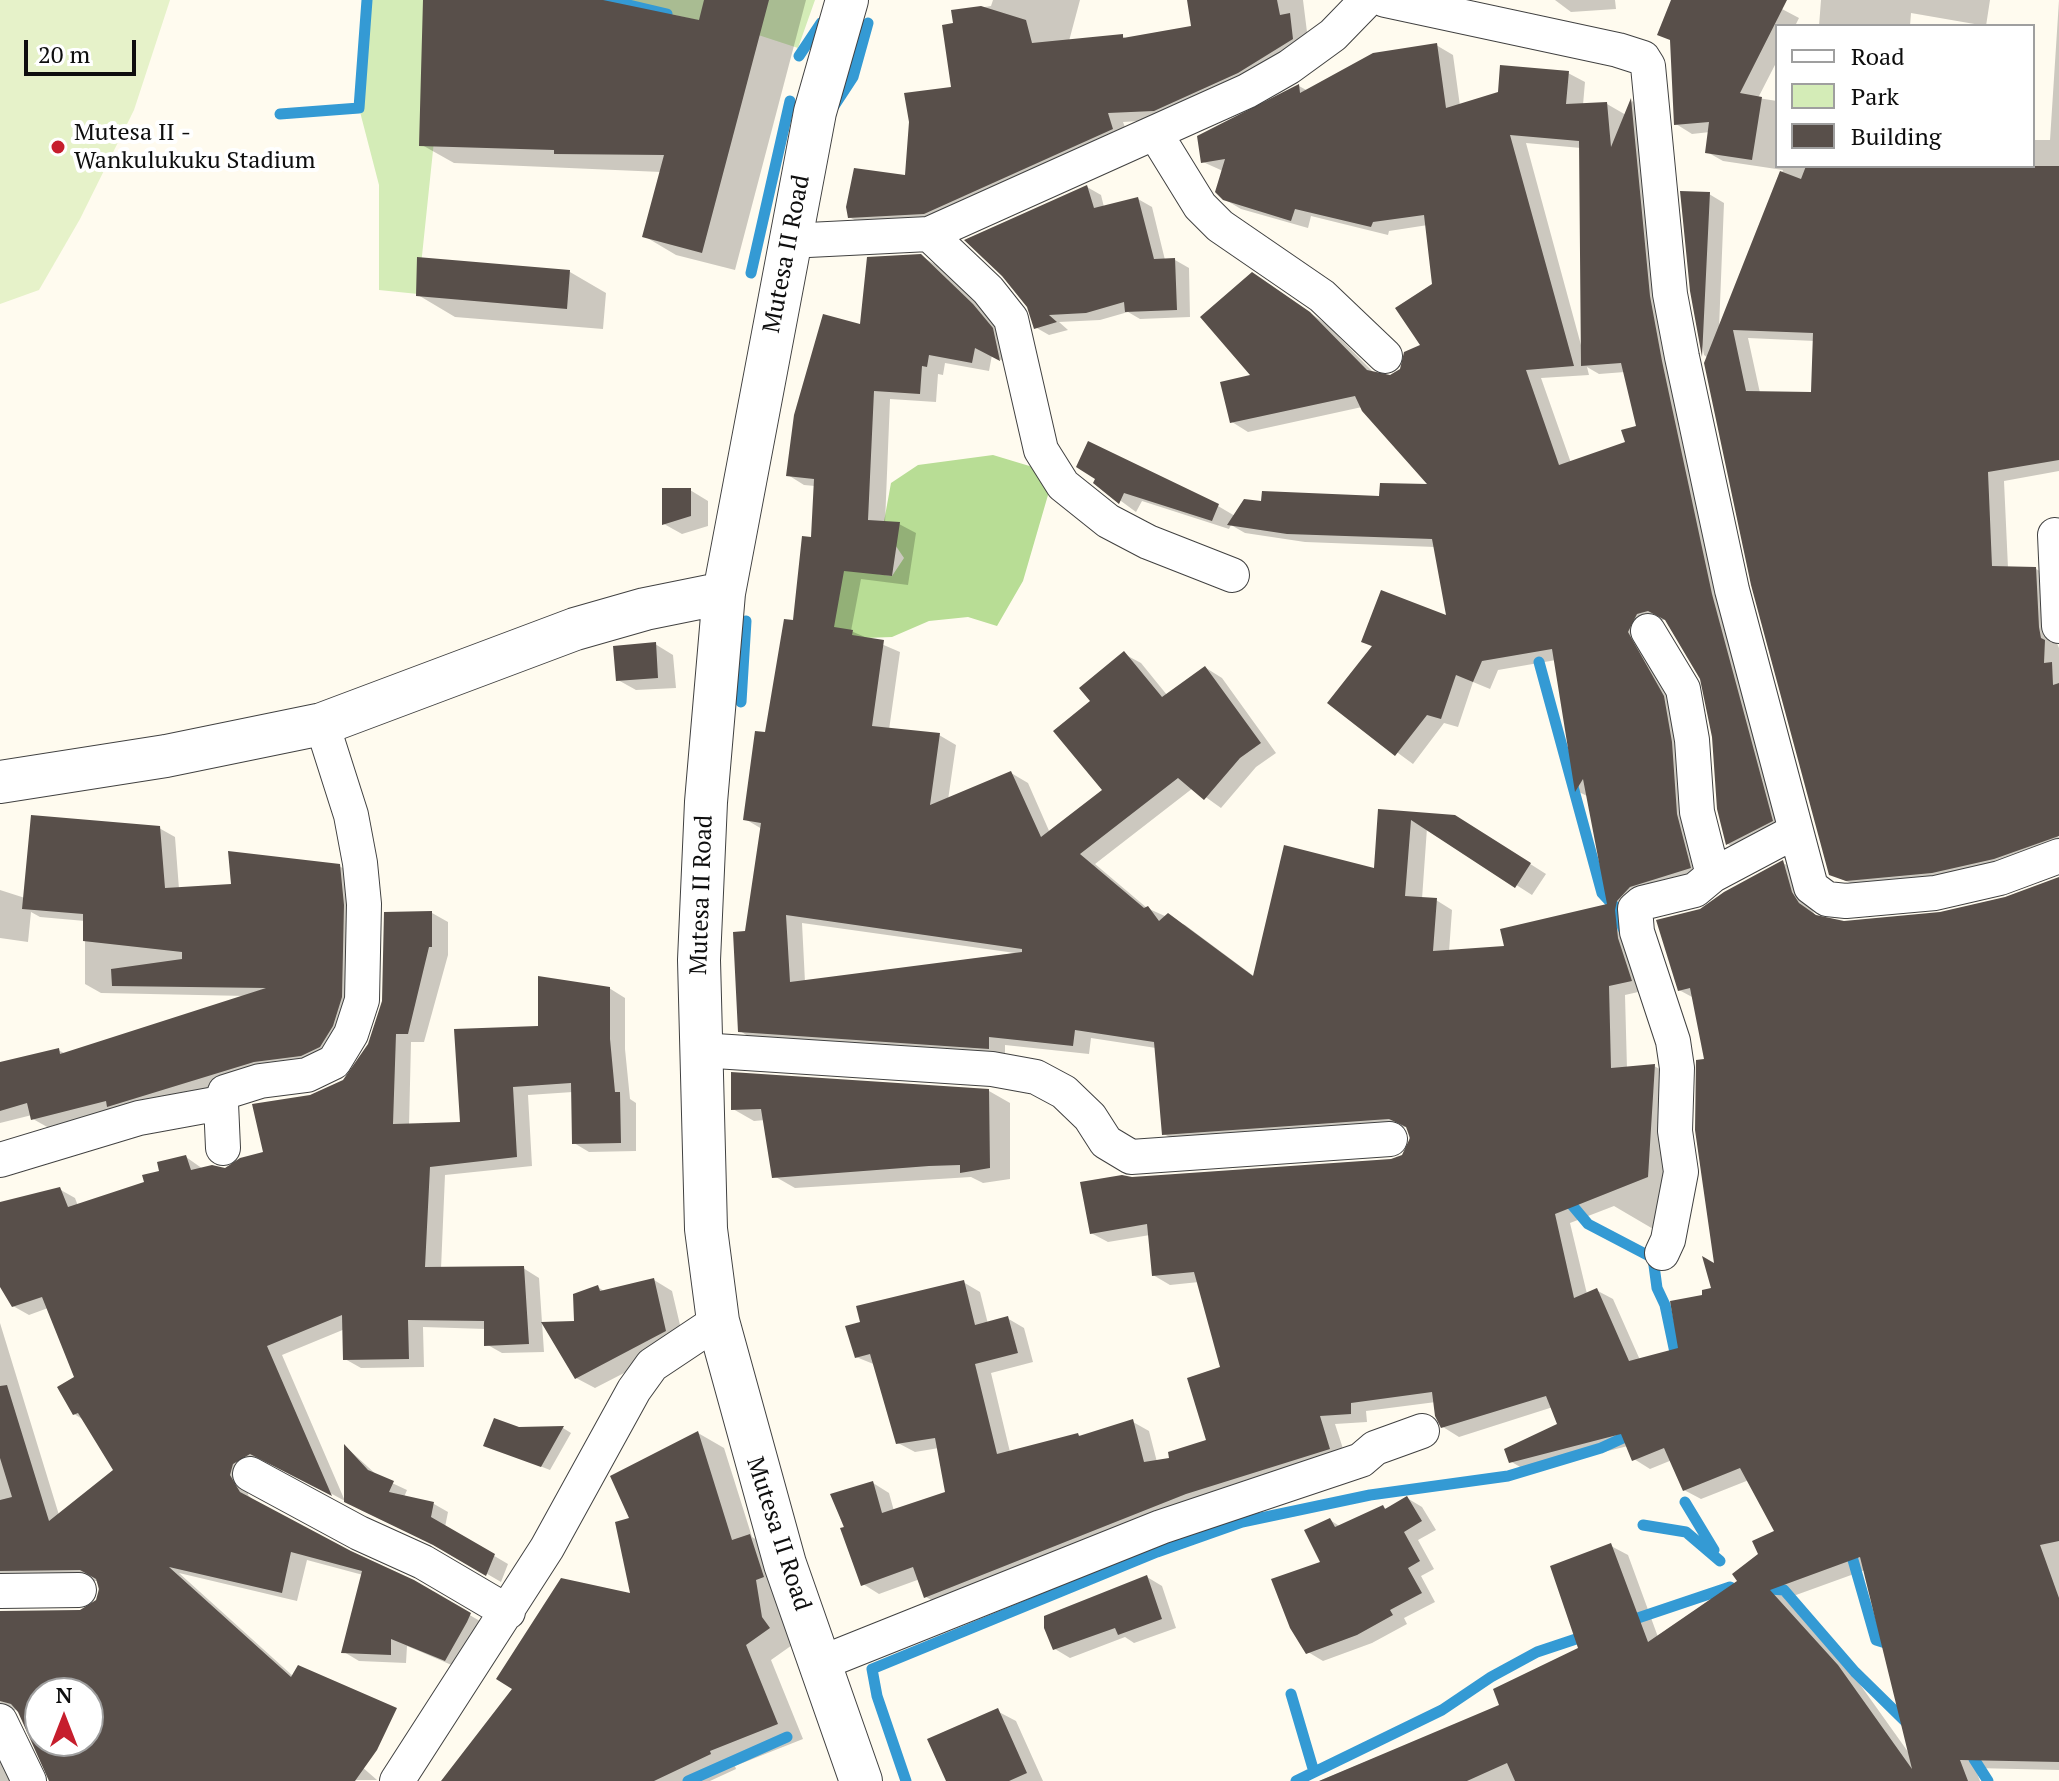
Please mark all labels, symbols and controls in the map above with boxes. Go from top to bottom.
scale bar [28,24,140,74]
legend [1775,24,2035,168]
text: 20 m [38,38,90,70]
text: Road [1851,40,1905,72]
text: Park [1851,80,1899,112]
place label: Mutesa II - Wankulukuku Stadium [74,119,315,175]
text: Building [1851,120,1941,152]
marker: Mutesa II - Wankulukuku Stadium [49,138,67,156]
street label: Mutesa II Road [758,173,816,335]
street label: Mutesa II Road [685,814,719,976]
street label: Mutesa II Road [740,1453,816,1615]
north arrow [24,1677,104,1757]
text: N [56,1680,72,1709]

